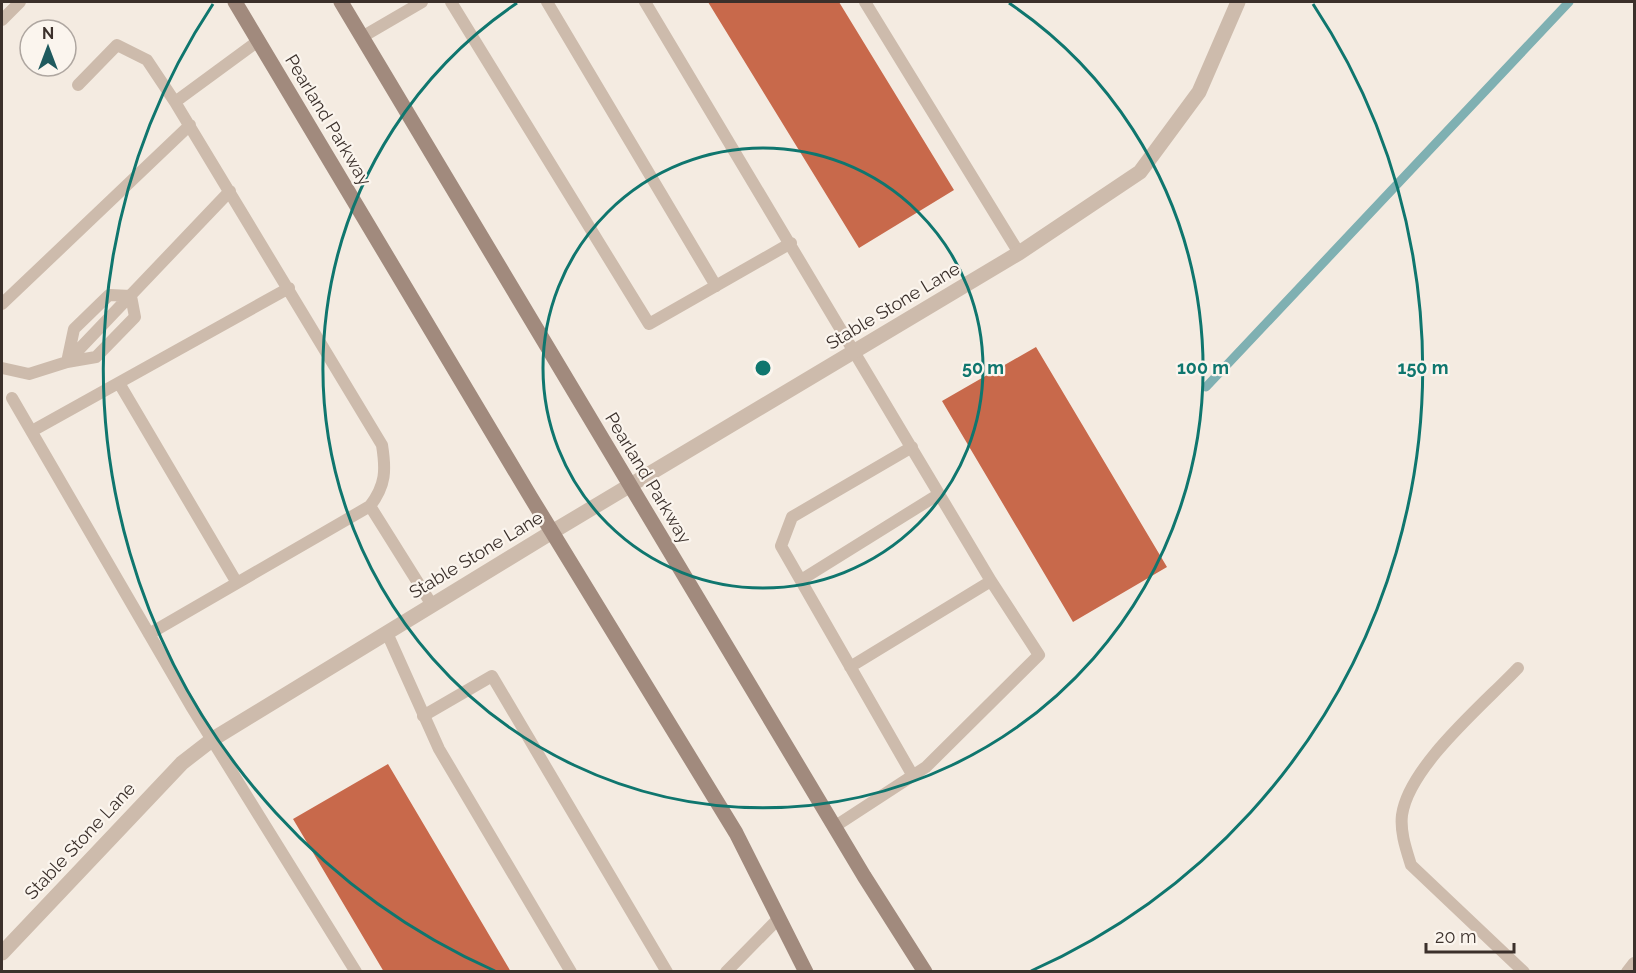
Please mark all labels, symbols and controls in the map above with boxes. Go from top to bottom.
north arrow [18,18,78,78]
text: N [42,24,54,43]
street label: Pearland Parkway [281,50,376,189]
street label: Stable Stone Lane [822,257,964,354]
text: 50 m [962,357,1004,378]
text: 100 m [1177,357,1229,378]
text: 150 m [1398,357,1449,378]
centre of rings [753,358,773,378]
street label: Pearland Parkway [601,408,696,547]
street label: Stable Stone Lane [405,506,547,603]
street label: Stable Stone Lane [20,778,139,903]
scale bar [1426,916,1514,954]
text: 20 m [1435,926,1477,947]

